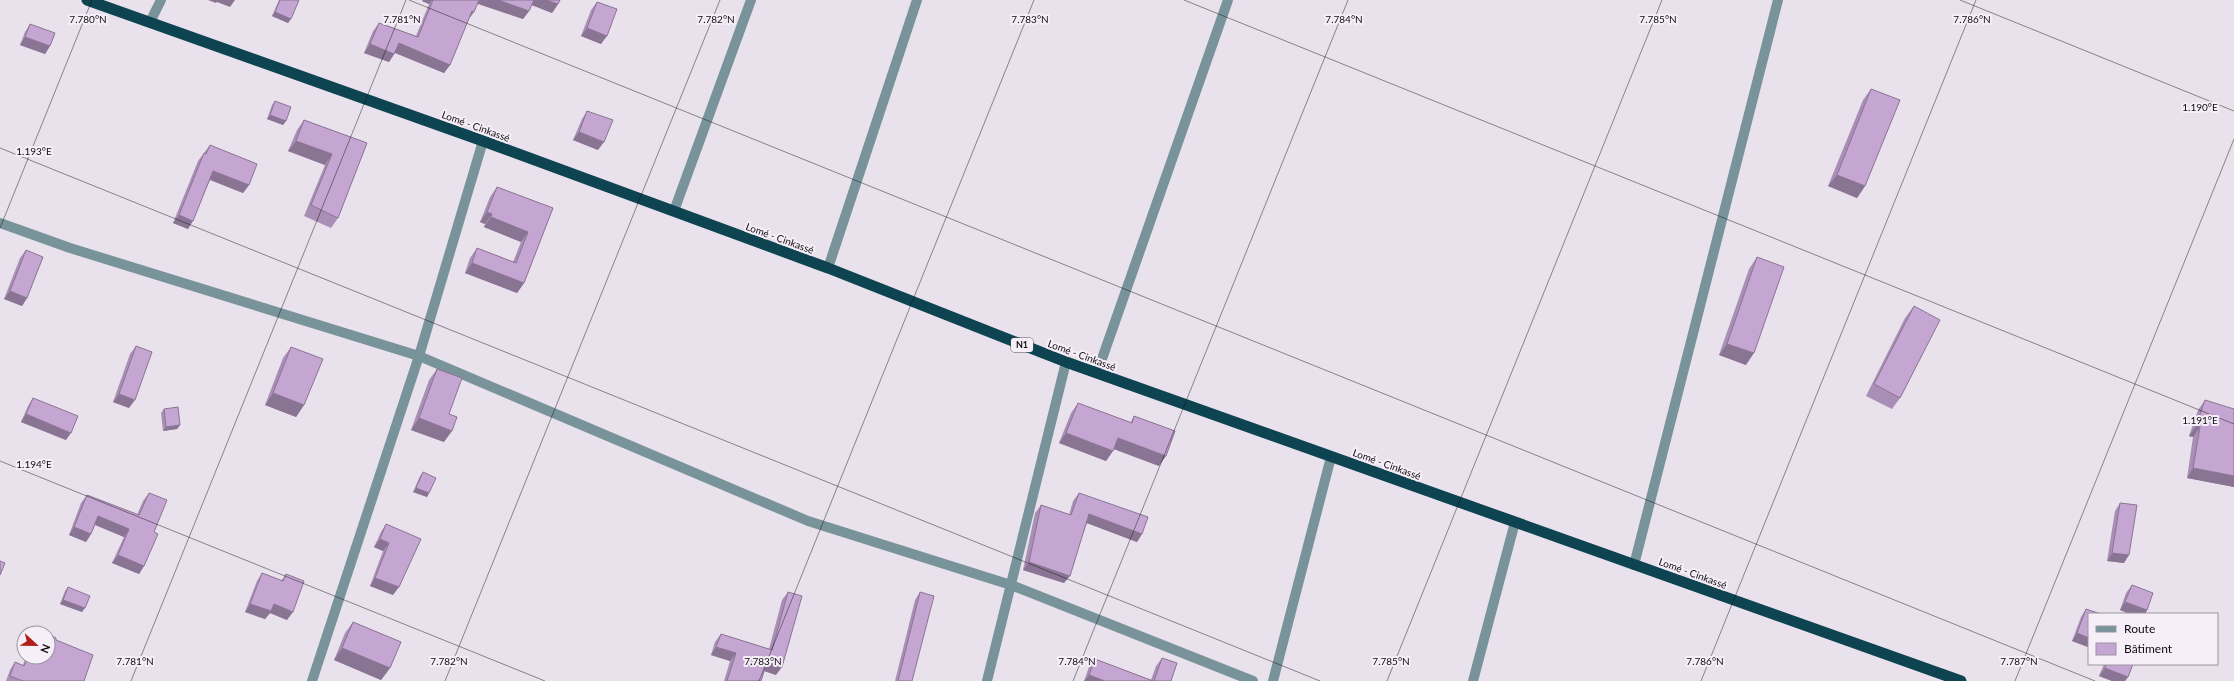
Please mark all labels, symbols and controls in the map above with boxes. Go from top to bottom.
text: 7.780°N [69,13,107,25]
text: 7.781°N [383,13,421,25]
text: 7.782°N [697,13,735,25]
text: 7.783°N [1011,13,1049,25]
text: 7.784°N [1325,13,1363,25]
text: 7.785°N [1639,13,1677,25]
text: 7.786°N [1953,13,1991,25]
text: 1.190°E [2182,101,2218,113]
street label: Lomé - Cinkassé [440,108,512,144]
text: 1.193°E [16,145,52,157]
street label: Lomé - Cinkassé [744,220,816,256]
street label: Lomé - Cinkassé [1046,337,1118,373]
road number: N1 [1011,338,1033,352]
text: 1.191°E [2182,414,2218,426]
street label: Lomé - Cinkassé [1351,446,1423,482]
text: 1.194°E [16,458,52,470]
street label: Lomé - Cinkassé [1657,555,1729,591]
legend [2088,613,2218,665]
text: Route [2124,621,2155,636]
north arrow [16,625,56,665]
text: Bâtiment [2124,641,2173,656]
text: N [38,643,53,655]
text: 7.781°N [116,655,154,667]
text: 7.782°N [430,655,468,667]
text: 7.783°N [744,655,782,667]
text: 7.784°N [1058,655,1096,667]
text: 7.785°N [1372,655,1410,667]
text: 7.786°N [1686,655,1724,667]
text: 7.787°N [2000,655,2038,667]

